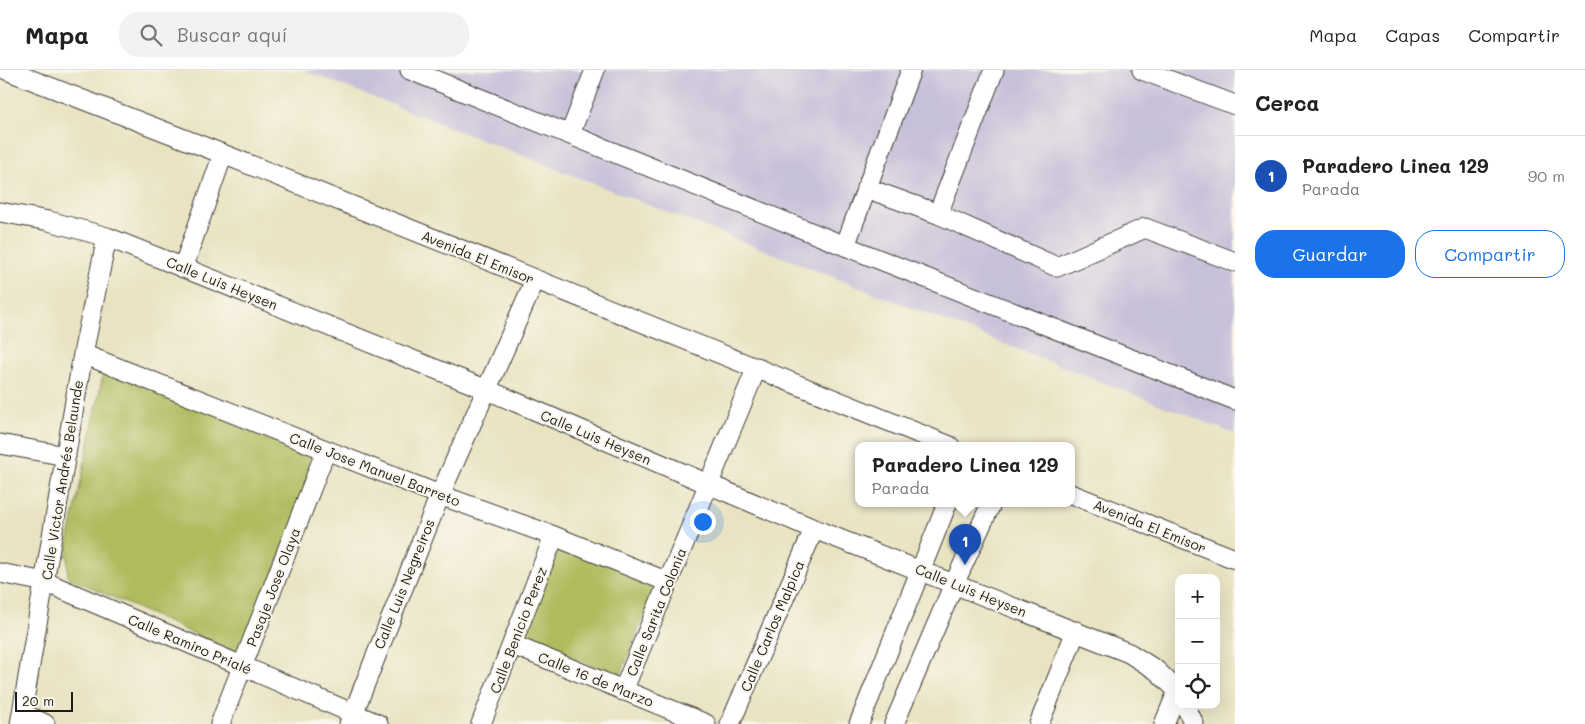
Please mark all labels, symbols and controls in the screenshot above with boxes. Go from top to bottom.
search box [119,12,469,57]
text: Mapa [25,19,89,50]
icon: search [137,21,165,49]
text: Buscar aquí [177,22,287,47]
text: Mapa [1309,23,1357,47]
text: Capas [1385,23,1440,47]
text: Compartir [1468,23,1560,47]
text: Cerca [1255,89,1320,116]
text: Paradero Linea 129 [1302,153,1488,178]
text: 1 [1267,165,1275,186]
text: 90 m [1528,165,1565,186]
text: Parada [1302,178,1360,199]
street label: Avenida El Emisor [419,226,537,288]
button: Guardar [1255,230,1405,278]
button: Compartir [1415,230,1565,278]
street label: Calle Luis Heysen [163,252,281,314]
street label: Calle Victor Andrés Belaunde [37,379,87,581]
street label: Calle Luis Heysen [538,405,654,469]
street label: Calle Jose Manuel Barreto [287,428,463,510]
popup [855,442,1075,507]
text: Paradero Linea 129 [872,452,1058,477]
text: Parada [872,477,930,498]
street label: Avenida El Emisor [1091,495,1209,557]
your location [690,509,716,535]
street label: Calle Luis Negreiros [369,516,439,652]
pin: 1 [949,524,981,565]
street label: Pasaje Jose Olaya [242,525,304,649]
street label: Calle Sarita Colonia [622,545,690,679]
street label: Calle Carlos Malpica [736,557,808,695]
street label: Calle Luis Heysen [912,559,1030,621]
street label: Calle Benicio Perez [485,564,551,696]
map controls [1175,574,1220,709]
button: + [1175,574,1220,619]
street label: Calle Ramiro Prialé [125,609,255,679]
button: − [1175,619,1220,664]
street label: Calle 16 de Marzo [535,647,657,711]
button: locate [1175,664,1220,709]
scale bar [15,689,72,712]
text: 20 m [22,691,54,710]

